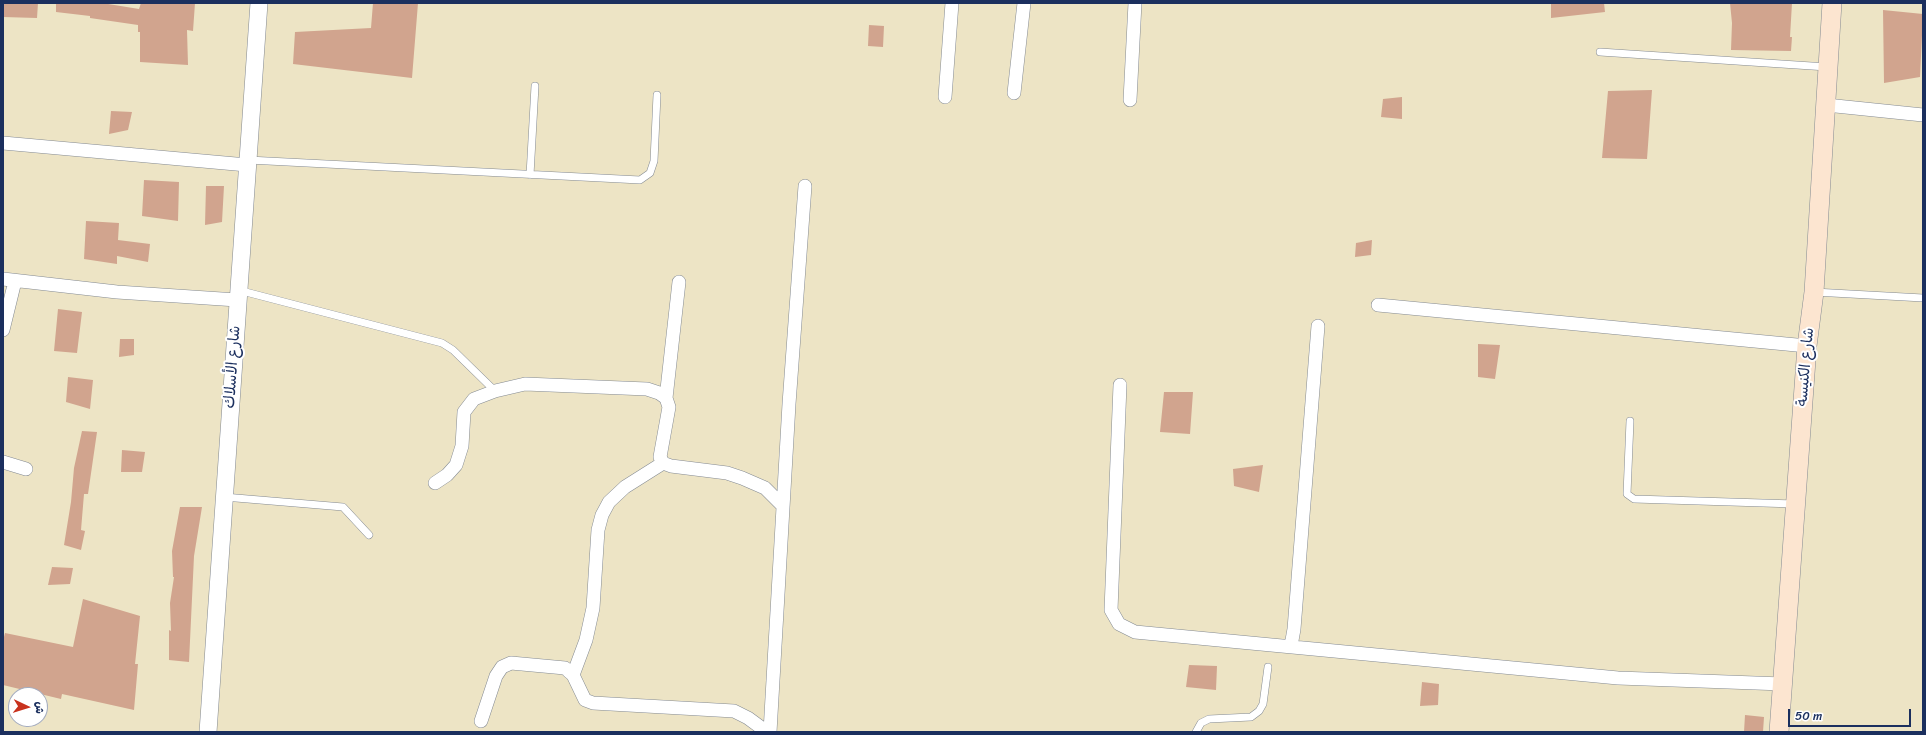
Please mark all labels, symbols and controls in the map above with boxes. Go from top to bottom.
street label: شارع الأسلاك [221,325,245,409]
street label: شارع الكنيسة [1794,327,1818,407]
north arrow [8,687,48,727]
text: ش [30,701,49,714]
scale bar [1790,701,1913,727]
text: 50 m [1795,705,1822,727]

